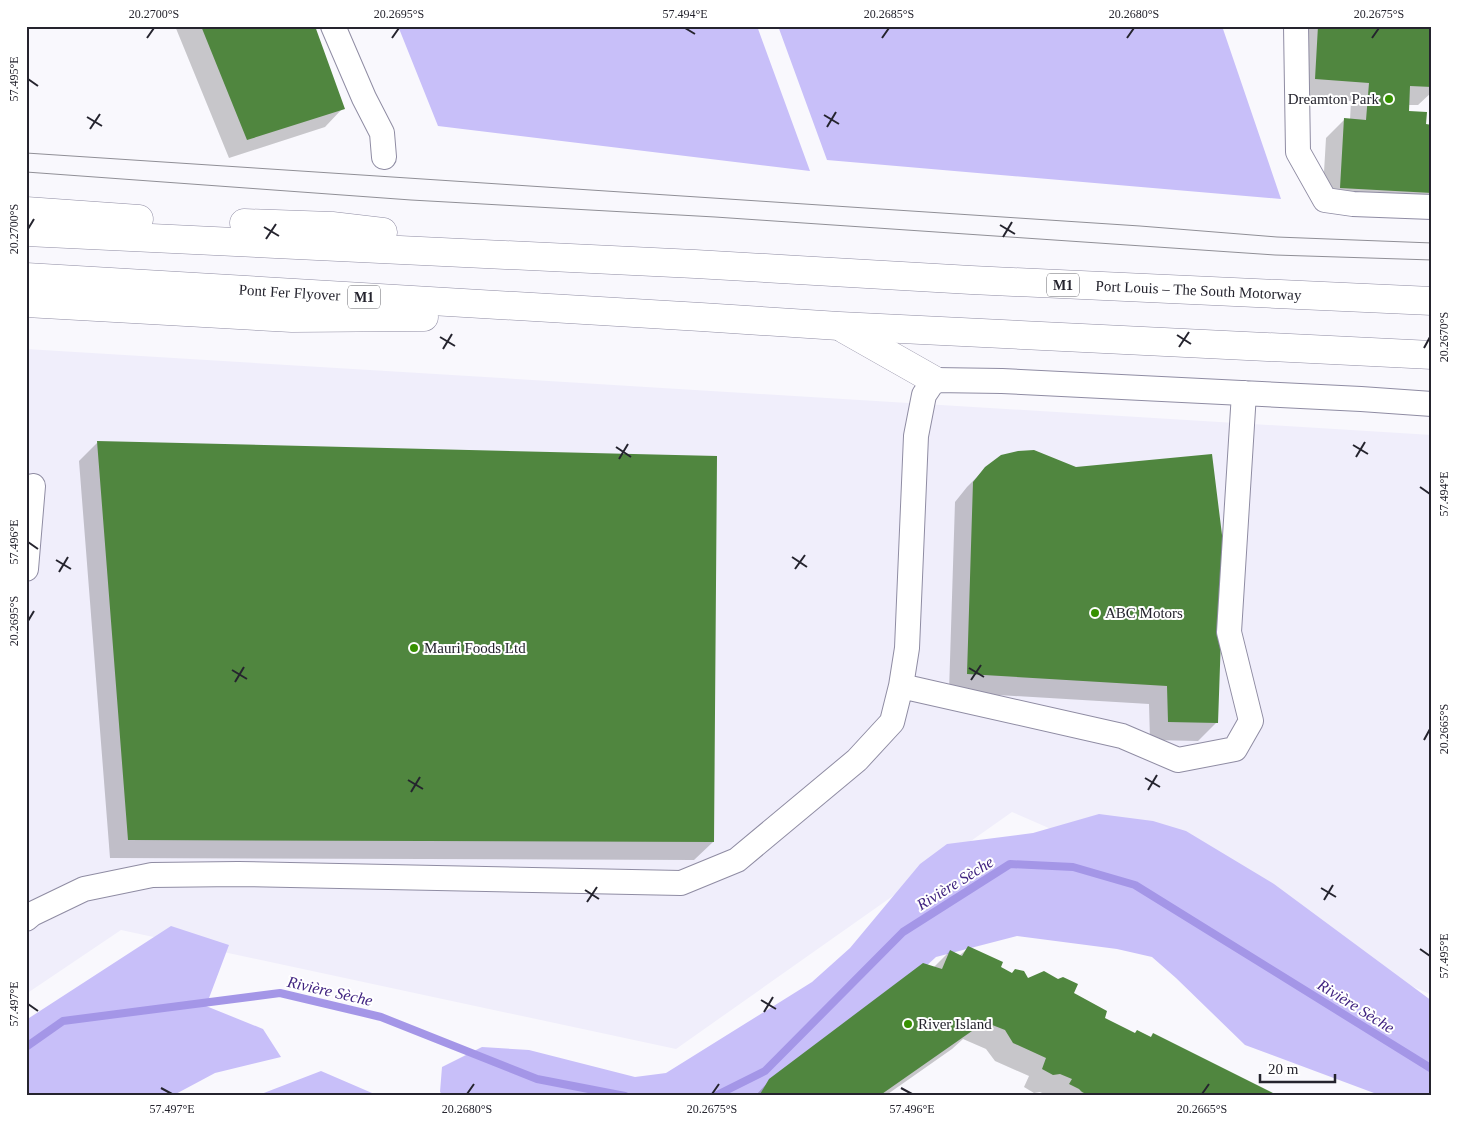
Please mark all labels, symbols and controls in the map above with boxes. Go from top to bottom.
text: 20.2700°S [129,7,179,21]
text: 20.2695°S [374,7,424,21]
text: 57.494°E [662,7,708,21]
text: 20.2685°S [864,7,914,21]
text: 20.2680°S [1109,7,1159,21]
text: 20.2675°S [1354,7,1404,21]
text: 57.495°E [7,56,21,102]
place label: Dreamton Park [1288,91,1379,107]
marker: Dreamton Park [1383,93,1395,105]
text: 20.2700°S [7,204,21,254]
road number: M1 [1047,274,1079,296]
street label: Port Louis – The South Motorway [1095,278,1302,303]
street label: Pont Fer Flyover [238,282,341,304]
road number: M1 [348,286,380,308]
text: 20.2670°S [1437,312,1451,362]
text: 57.494°E [1437,471,1451,517]
text: 57.496°E [7,519,21,565]
text: 20.2695°S [7,596,21,646]
place label: ABC Motors [1105,605,1183,621]
marker: ABC Motors [1089,607,1101,619]
place label: Mauri Foods Ltd [424,640,526,656]
marker: Mauri Foods Ltd [408,642,420,654]
text: 20.2665°S [1437,704,1451,754]
water label: Rivière Sèche [913,853,996,914]
text: 57.495°E [1437,933,1451,979]
water label: Rivière Sèche [285,973,374,1009]
water label: Rivière Sèche [1314,975,1397,1036]
text: 57.497°E [7,981,21,1027]
place label: River Island [918,1016,992,1032]
marker: River Island [902,1018,914,1030]
scale bar [1260,1052,1336,1084]
text: 20 m [1268,1061,1299,1077]
text: 57.497°E [149,1102,195,1116]
text: 20.2680°S [442,1102,492,1116]
text: 20.2675°S [687,1102,737,1116]
text: 57.496°E [889,1102,935,1116]
text: 20.2665°S [1177,1102,1227,1116]

